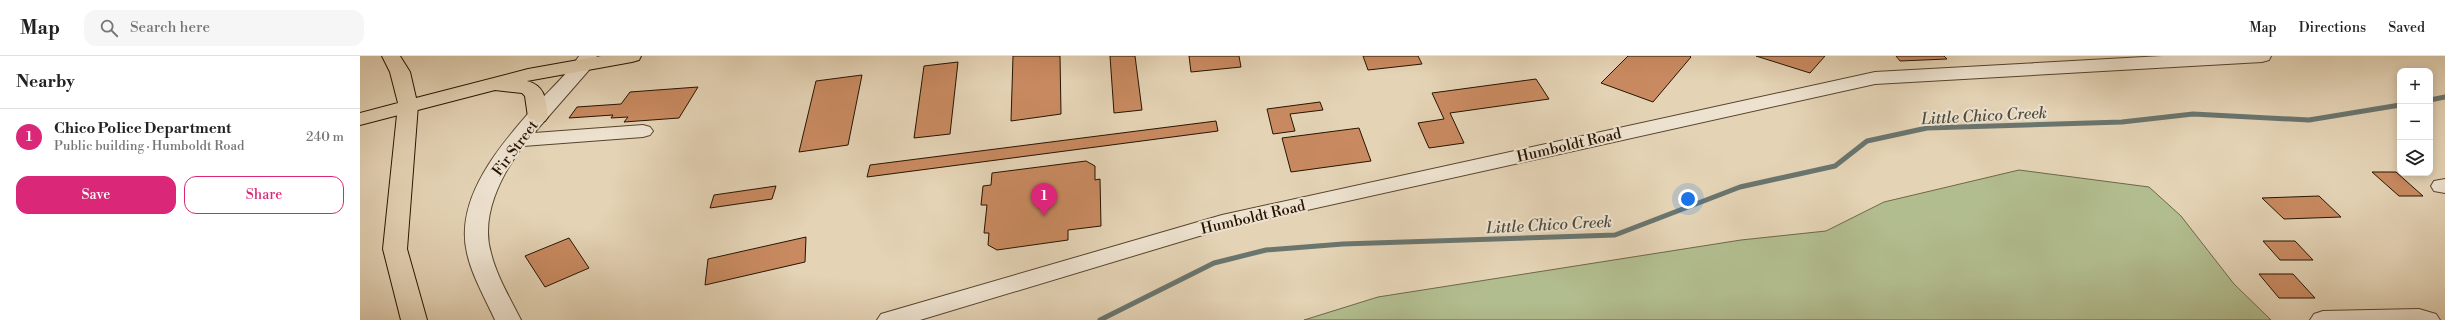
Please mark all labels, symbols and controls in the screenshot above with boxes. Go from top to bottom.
search box [84,10,364,46]
text: Map [20,16,60,40]
icon: search [98,17,120,39]
text: Search here [130,18,210,37]
text: Map [2249,19,2277,37]
text: Directions [2299,19,2366,37]
text: Saved [2388,19,2425,37]
map controls [2397,68,2433,176]
button: + [2397,68,2433,104]
text: Nearby [16,71,75,93]
water label: Little Chico Creek [1920,103,2047,129]
button: − [2397,104,2433,140]
street label: Fir Street [488,116,543,180]
text: Chico Police Department [54,119,231,138]
street label: Humboldt Road [1515,124,1624,167]
text: 1 [26,129,32,145]
text: 240 m [306,129,344,145]
text: Public building · Humboldt Road [54,138,244,154]
button: layers [2397,140,2433,176]
button: Save [16,176,176,214]
button: Share [184,176,344,214]
pin: 1 [1031,183,1057,216]
your location [1678,189,1698,209]
street label: Humboldt Road [1199,196,1308,239]
water label: Little Chico Creek [1485,212,1612,238]

